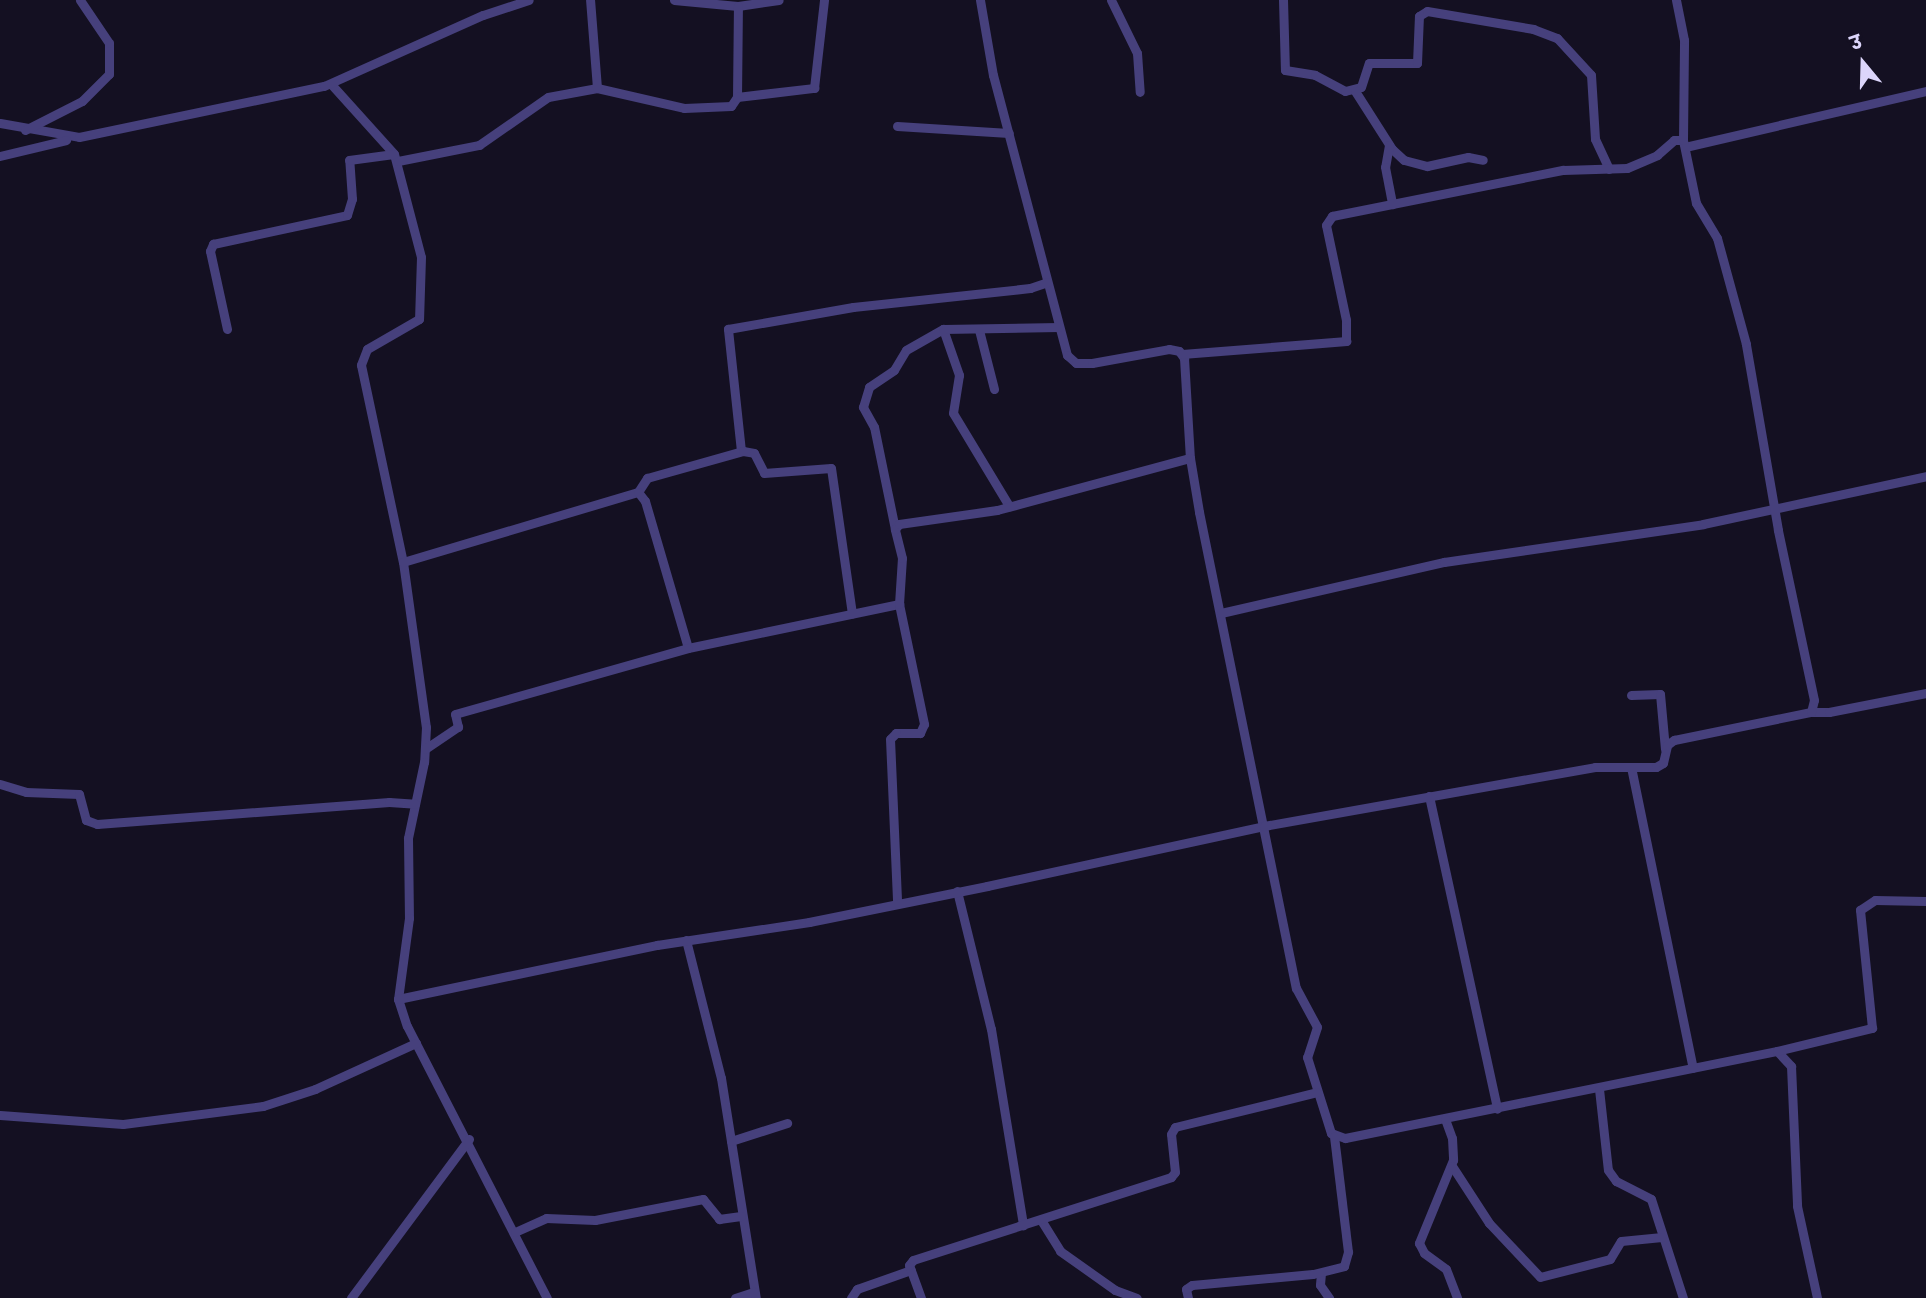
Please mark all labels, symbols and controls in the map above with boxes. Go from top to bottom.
north arrow [1828,28,1898,98]
text: उ [1847,28,1865,57]

